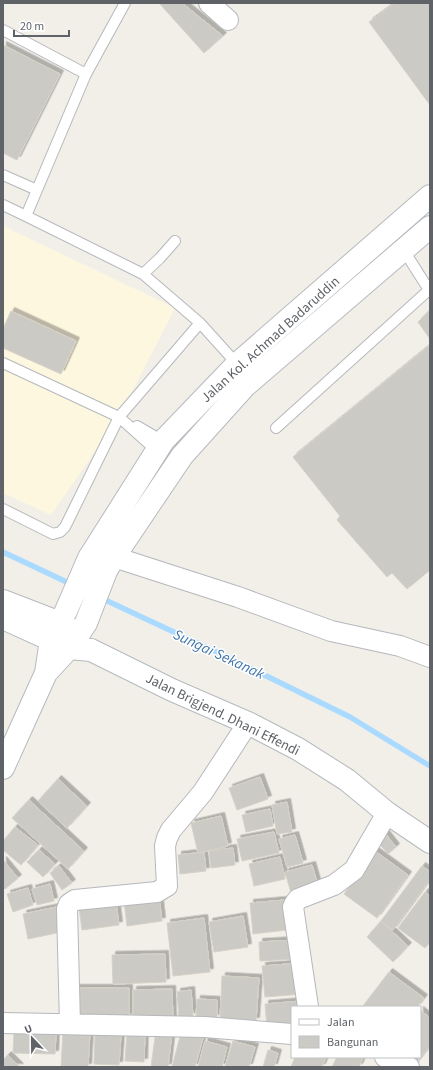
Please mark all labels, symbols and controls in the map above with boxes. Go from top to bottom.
scale bar [14,12,69,38]
text: 20 m [20,18,44,35]
street label: Jalan Kol. Achmad Badaruddin [197,272,344,408]
water label: Sungai Sekanak [170,624,269,685]
street label: Jalan Brigjend. Dhani Effendi [142,669,303,761]
legend [291,1006,421,1058]
text: Jalan [327,1014,354,1031]
north arrow [12,1018,52,1058]
text: U [22,1021,35,1038]
text: Bangunan [327,1034,378,1051]

